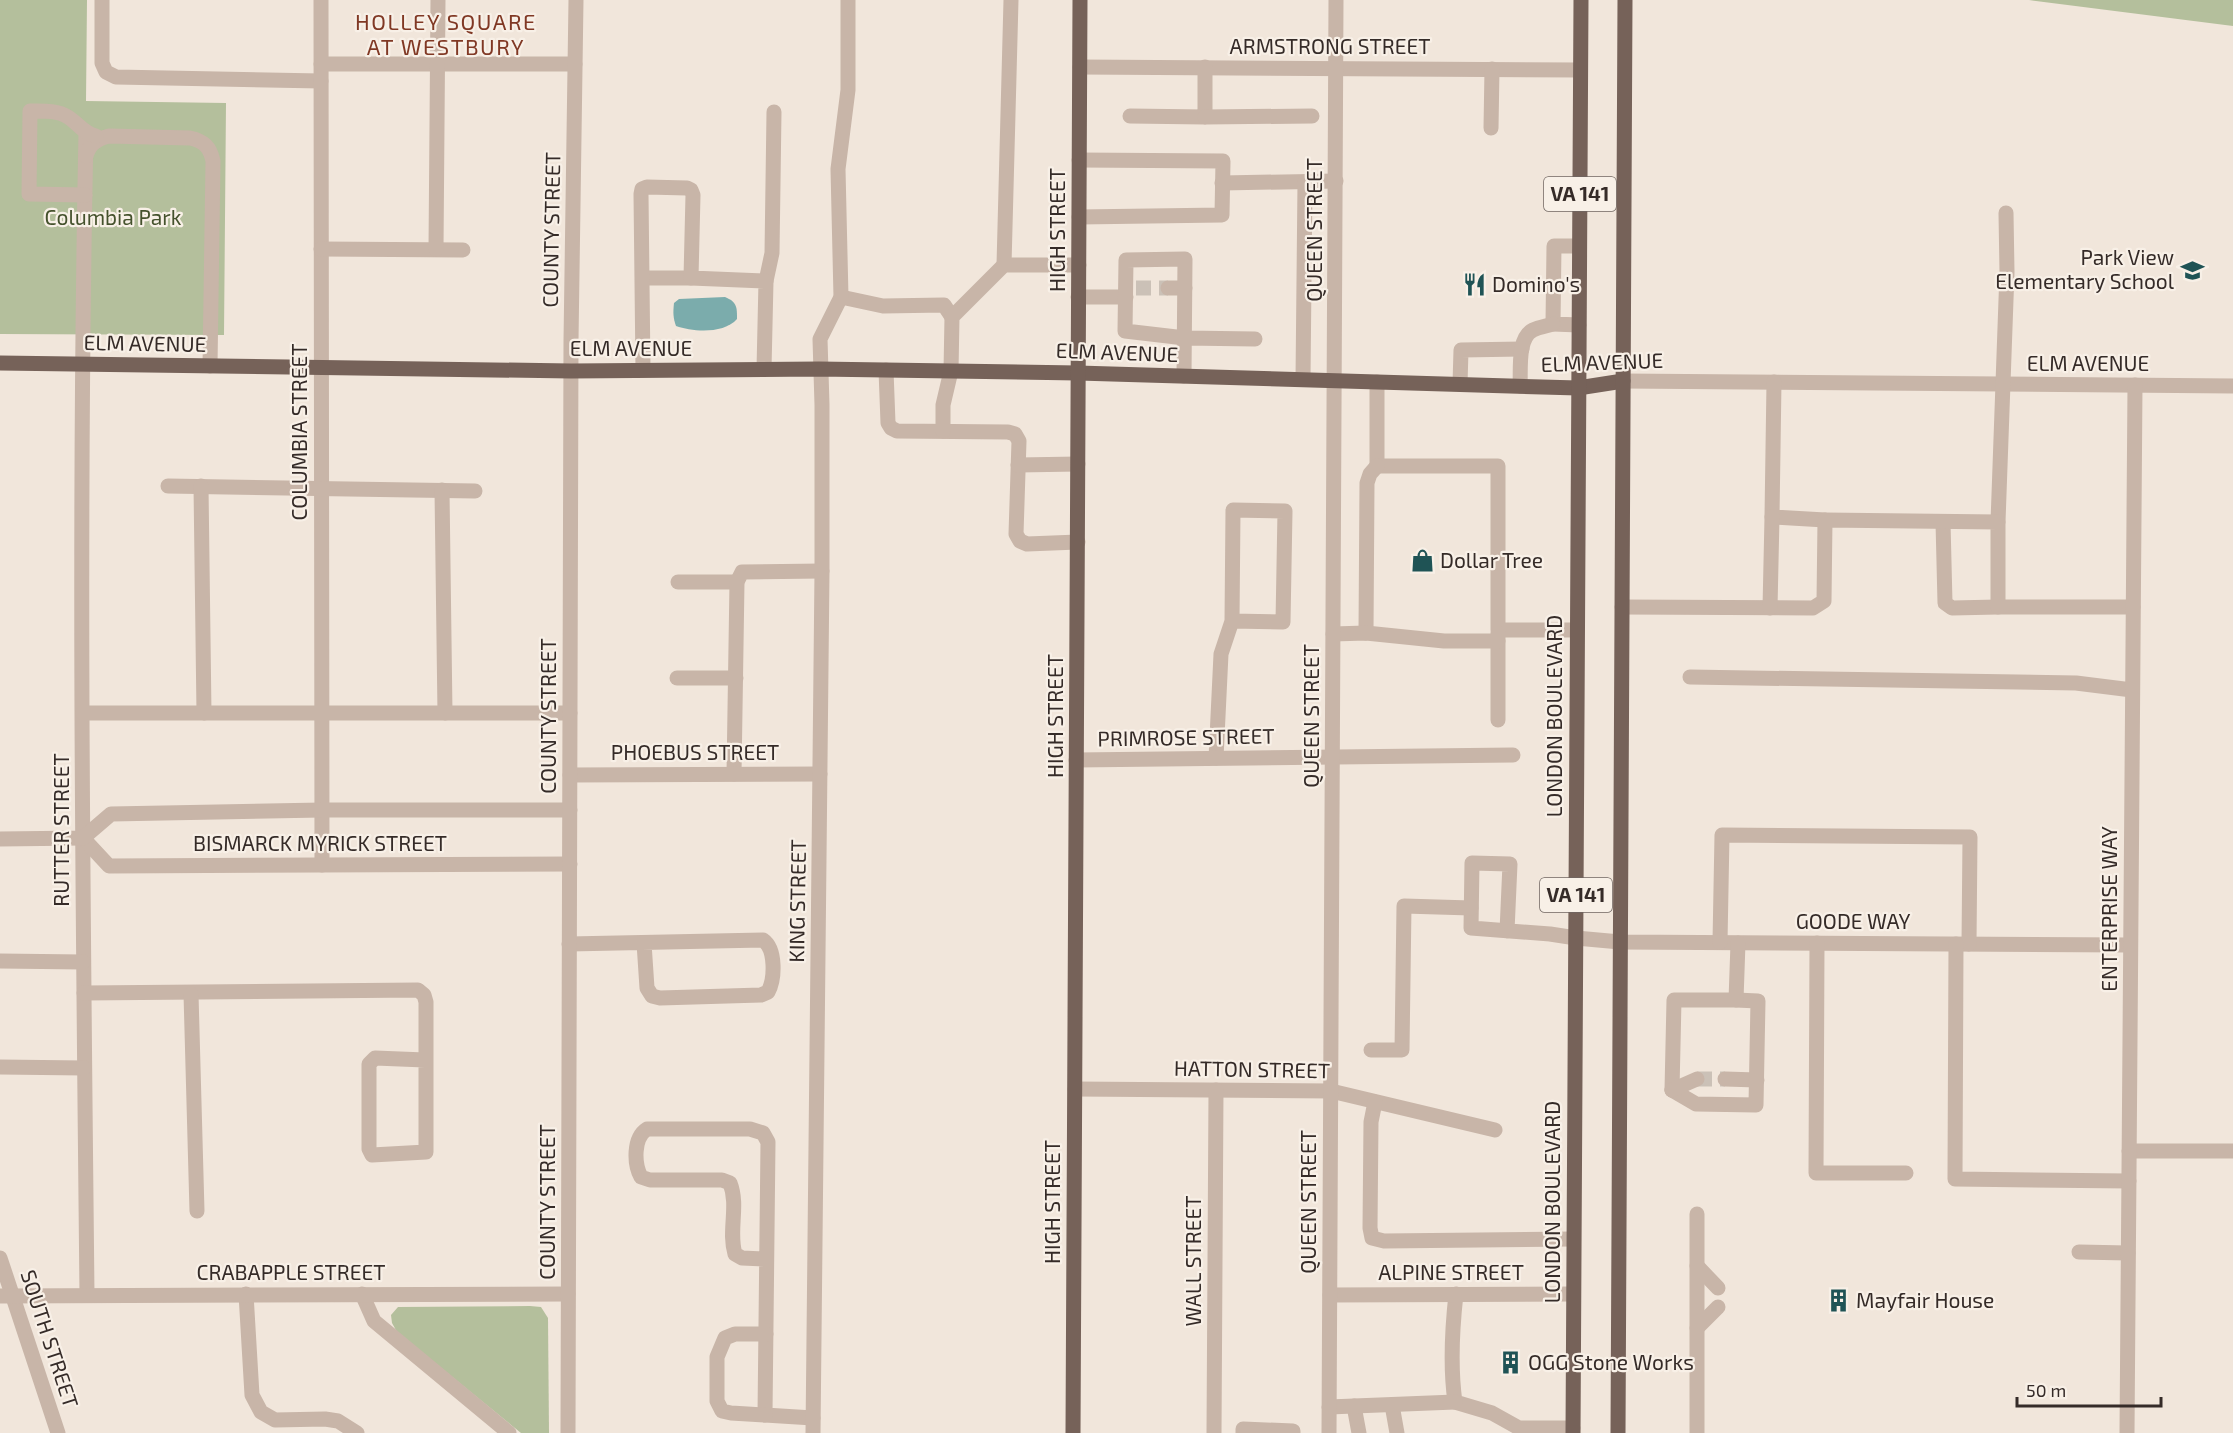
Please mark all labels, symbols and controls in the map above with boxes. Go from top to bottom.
district label: HOLLEY SQUARE AT WESTBURY [355,8,537,59]
street label: ARMSTRONG STREET [1230,33,1430,58]
street label: COUNTY STREET [537,152,564,308]
street label: QUEEN STREET [1301,158,1327,302]
street label: HIGH STREET [1044,168,1069,292]
road number: VA 141 [1544,177,1616,211]
park label: Columbia Park [45,204,182,229]
place label: Park View Elementary School [1995,244,2175,293]
school or university icon: Park View Elementary School [2179,257,2205,283]
place label: Domino's [1492,271,1580,296]
restaurant icon: Domino's [1461,272,1487,298]
street label: ELM AVENUE [84,329,207,356]
street label: ELM AVENUE [570,335,692,360]
street label: ELM AVENUE [1055,337,1179,366]
street label: COLUMBIA STREET [286,343,311,521]
street label: ELM AVENUE [1540,347,1664,376]
street label: ELM AVENUE [2027,350,2149,375]
place label: Dollar Tree [1440,547,1543,572]
shop icon: Dollar Tree [1409,548,1435,574]
street label: LONDON BOULEVARD [1541,615,1566,817]
street label: COUNTY STREET [535,638,560,794]
street label: QUEEN STREET [1298,644,1324,788]
street label: HIGH STREET [1042,654,1067,778]
street label: PRIMROSE STREET [1097,722,1275,751]
street label: PHOEBUS STREET [611,739,779,764]
street label: RUTTER STREET [48,753,73,907]
street label: ENTERPRISE WAY [2096,826,2121,992]
street label: BISMARCK MYRICK STREET [193,830,447,855]
street label: KING STREET [783,839,810,963]
road number: VA 141 [1540,878,1612,912]
street label: GOODE WAY [1796,908,1910,933]
street label: HATTON STREET [1174,1055,1330,1082]
street label: LONDON BOULEVARD [1539,1101,1564,1303]
street label: COUNTY STREET [534,1124,559,1280]
street label: QUEEN STREET [1295,1130,1321,1274]
street label: HIGH STREET [1039,1140,1064,1264]
street label: WALL STREET [1180,1196,1205,1326]
street label: CRABAPPLE STREET [197,1259,385,1284]
street label: ALPINE STREET [1378,1259,1524,1284]
street label: SOUTH STREET [16,1266,84,1411]
place label: Mayfair House [1856,1287,1994,1312]
building icon: Mayfair House [1825,1288,1851,1314]
place label: OGG Stone Works [1528,1349,1694,1374]
building icon: OGG Stone Works [1497,1350,1523,1376]
scale bar [2017,1370,2161,1408]
text: 50 m [2026,1379,2066,1401]

